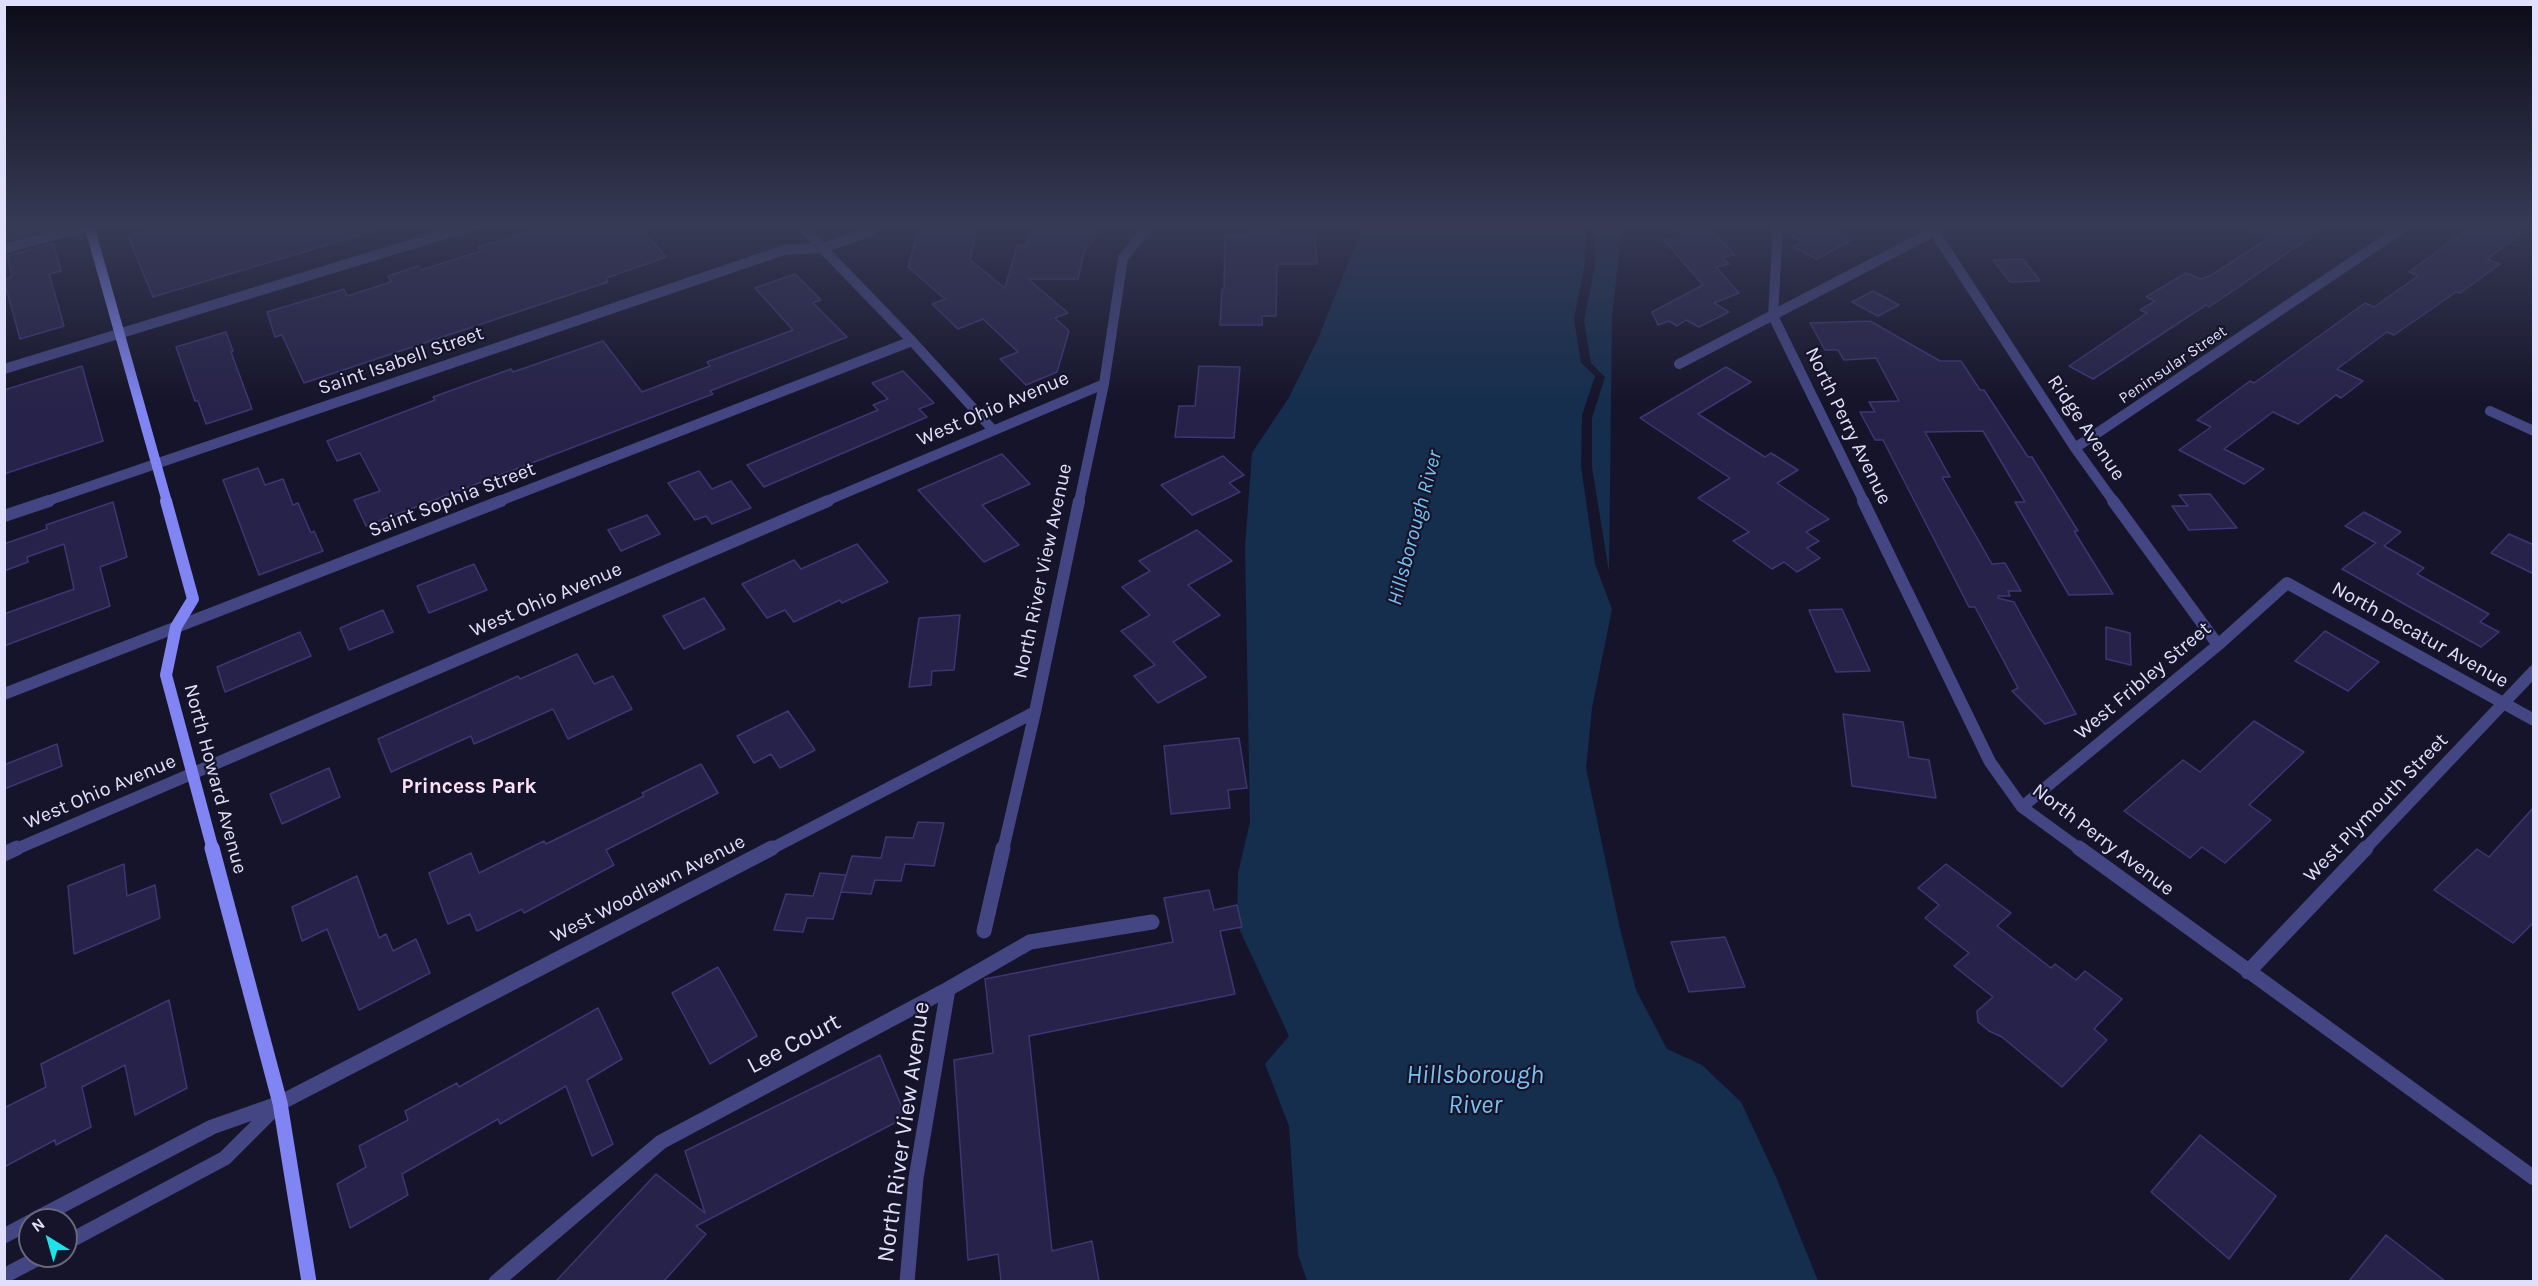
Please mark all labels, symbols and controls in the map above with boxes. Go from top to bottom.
street label: Saint Isabell Street [315,321,487,401]
street label: Peninsular Street [2115,322,2231,408]
street label: North Perry Avenue [1800,344,1896,508]
street label: West Ohio Avenue [913,366,1073,452]
street label: Ridge Avenue [2042,371,2130,485]
water label: Hillsborough River [1382,448,1448,608]
street label: Saint Sophia Street [365,457,539,543]
street label: North River View Avenue [1008,461,1078,681]
street label: West Ohio Avenue [466,557,626,643]
street label: North Decatur Avenue [2327,576,2513,694]
street label: West Fribley Street [2070,617,2216,745]
street label: North Howard Avenue [178,681,252,877]
street label: West Plymouth Street [2299,729,2453,887]
street label: West Ohio Avenue [20,749,180,835]
district label: Princess Park [401,774,537,800]
street label: North Perry Avenue [2027,779,2179,901]
street label: West Woodlawn Avenue [547,830,749,948]
street label: North River View Avenue [871,1000,937,1264]
street label: Lee Court [742,1007,846,1081]
water label: Hillsborough River [1406,1060,1544,1122]
north arrow [18,1208,78,1268]
text: N [28,1214,48,1236]

